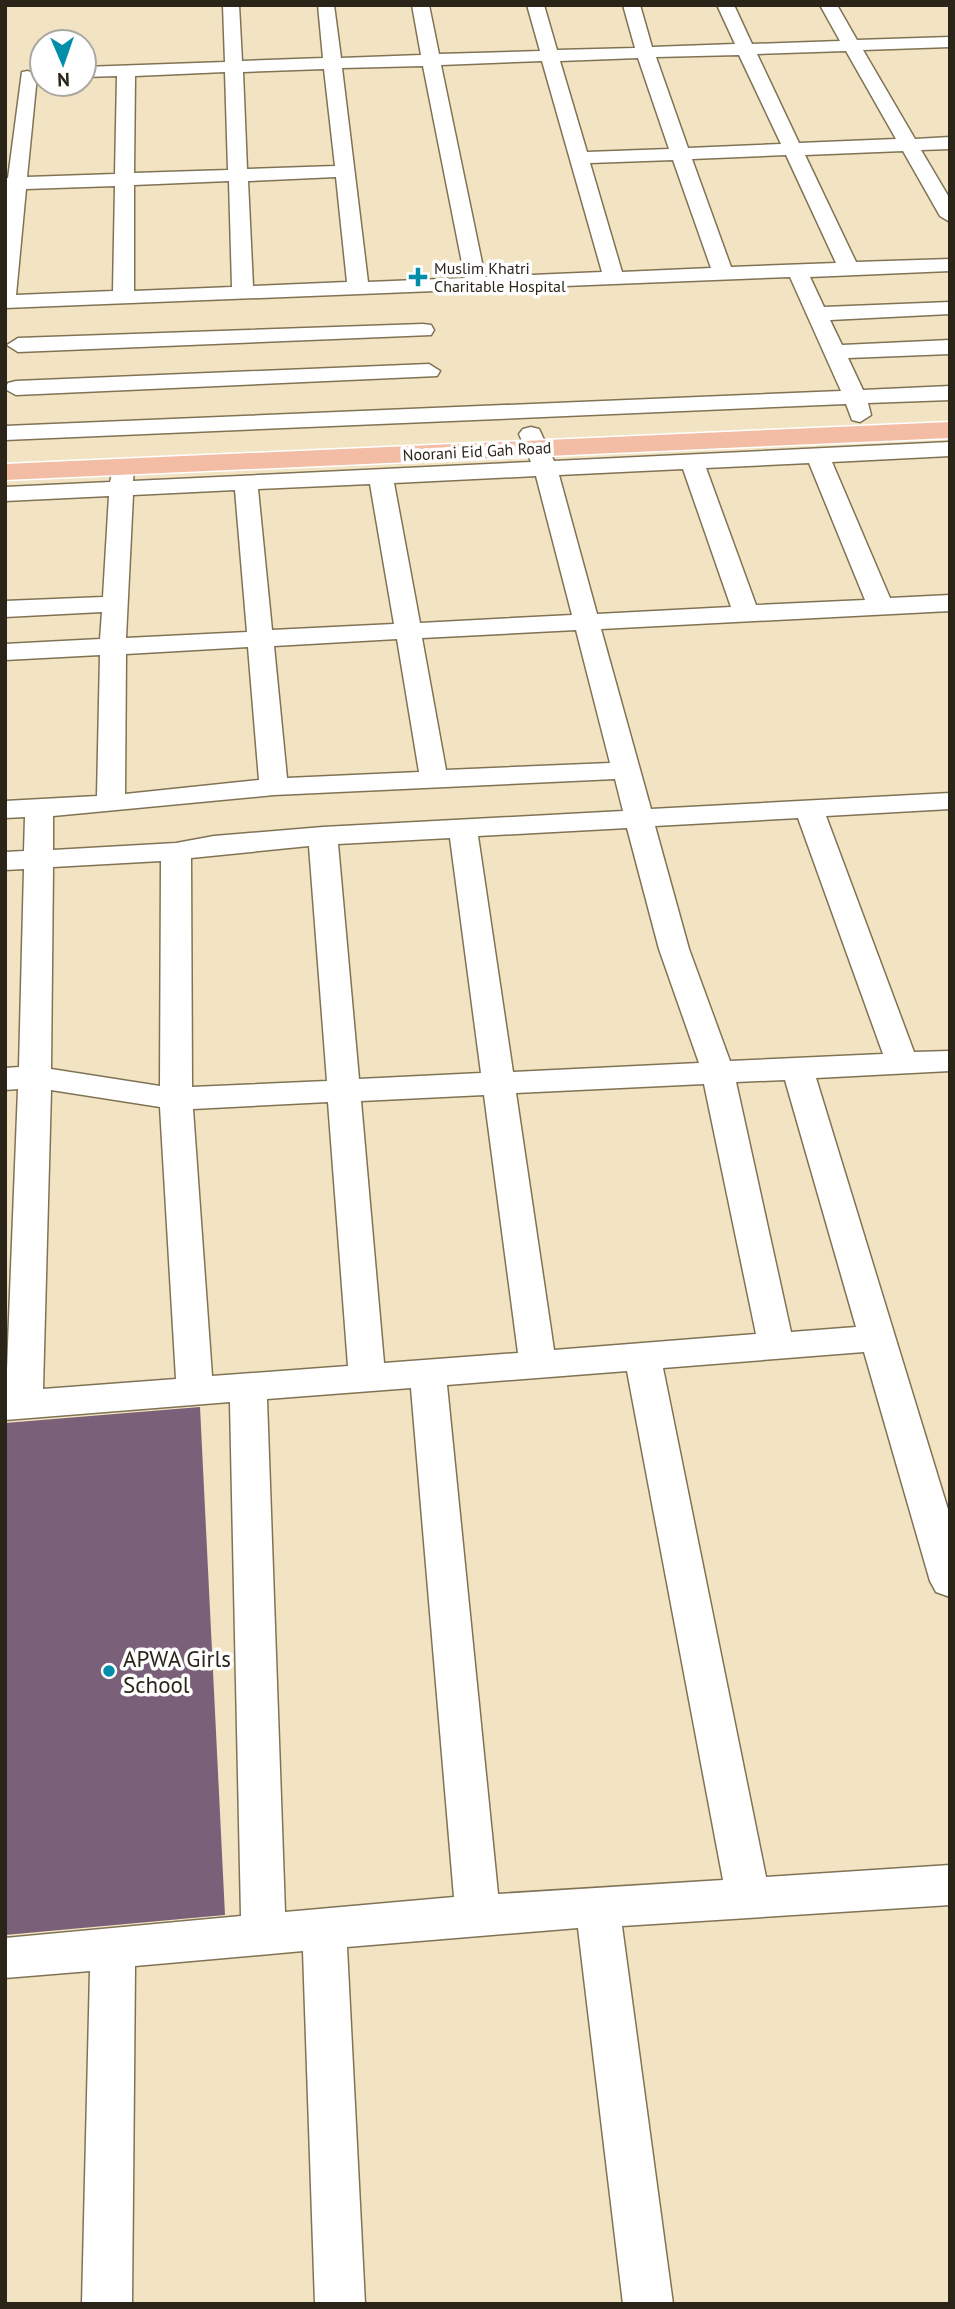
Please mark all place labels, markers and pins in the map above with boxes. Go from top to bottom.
place label: Muslim Khatri Charitable Hospital [434,258,566,296]
marker: Muslim Khatri Charitable Hospital [408,267,428,287]
place label: APWA Girls School [123,1644,231,1699]
marker: APWA Girls School [101,1663,117,1679]

